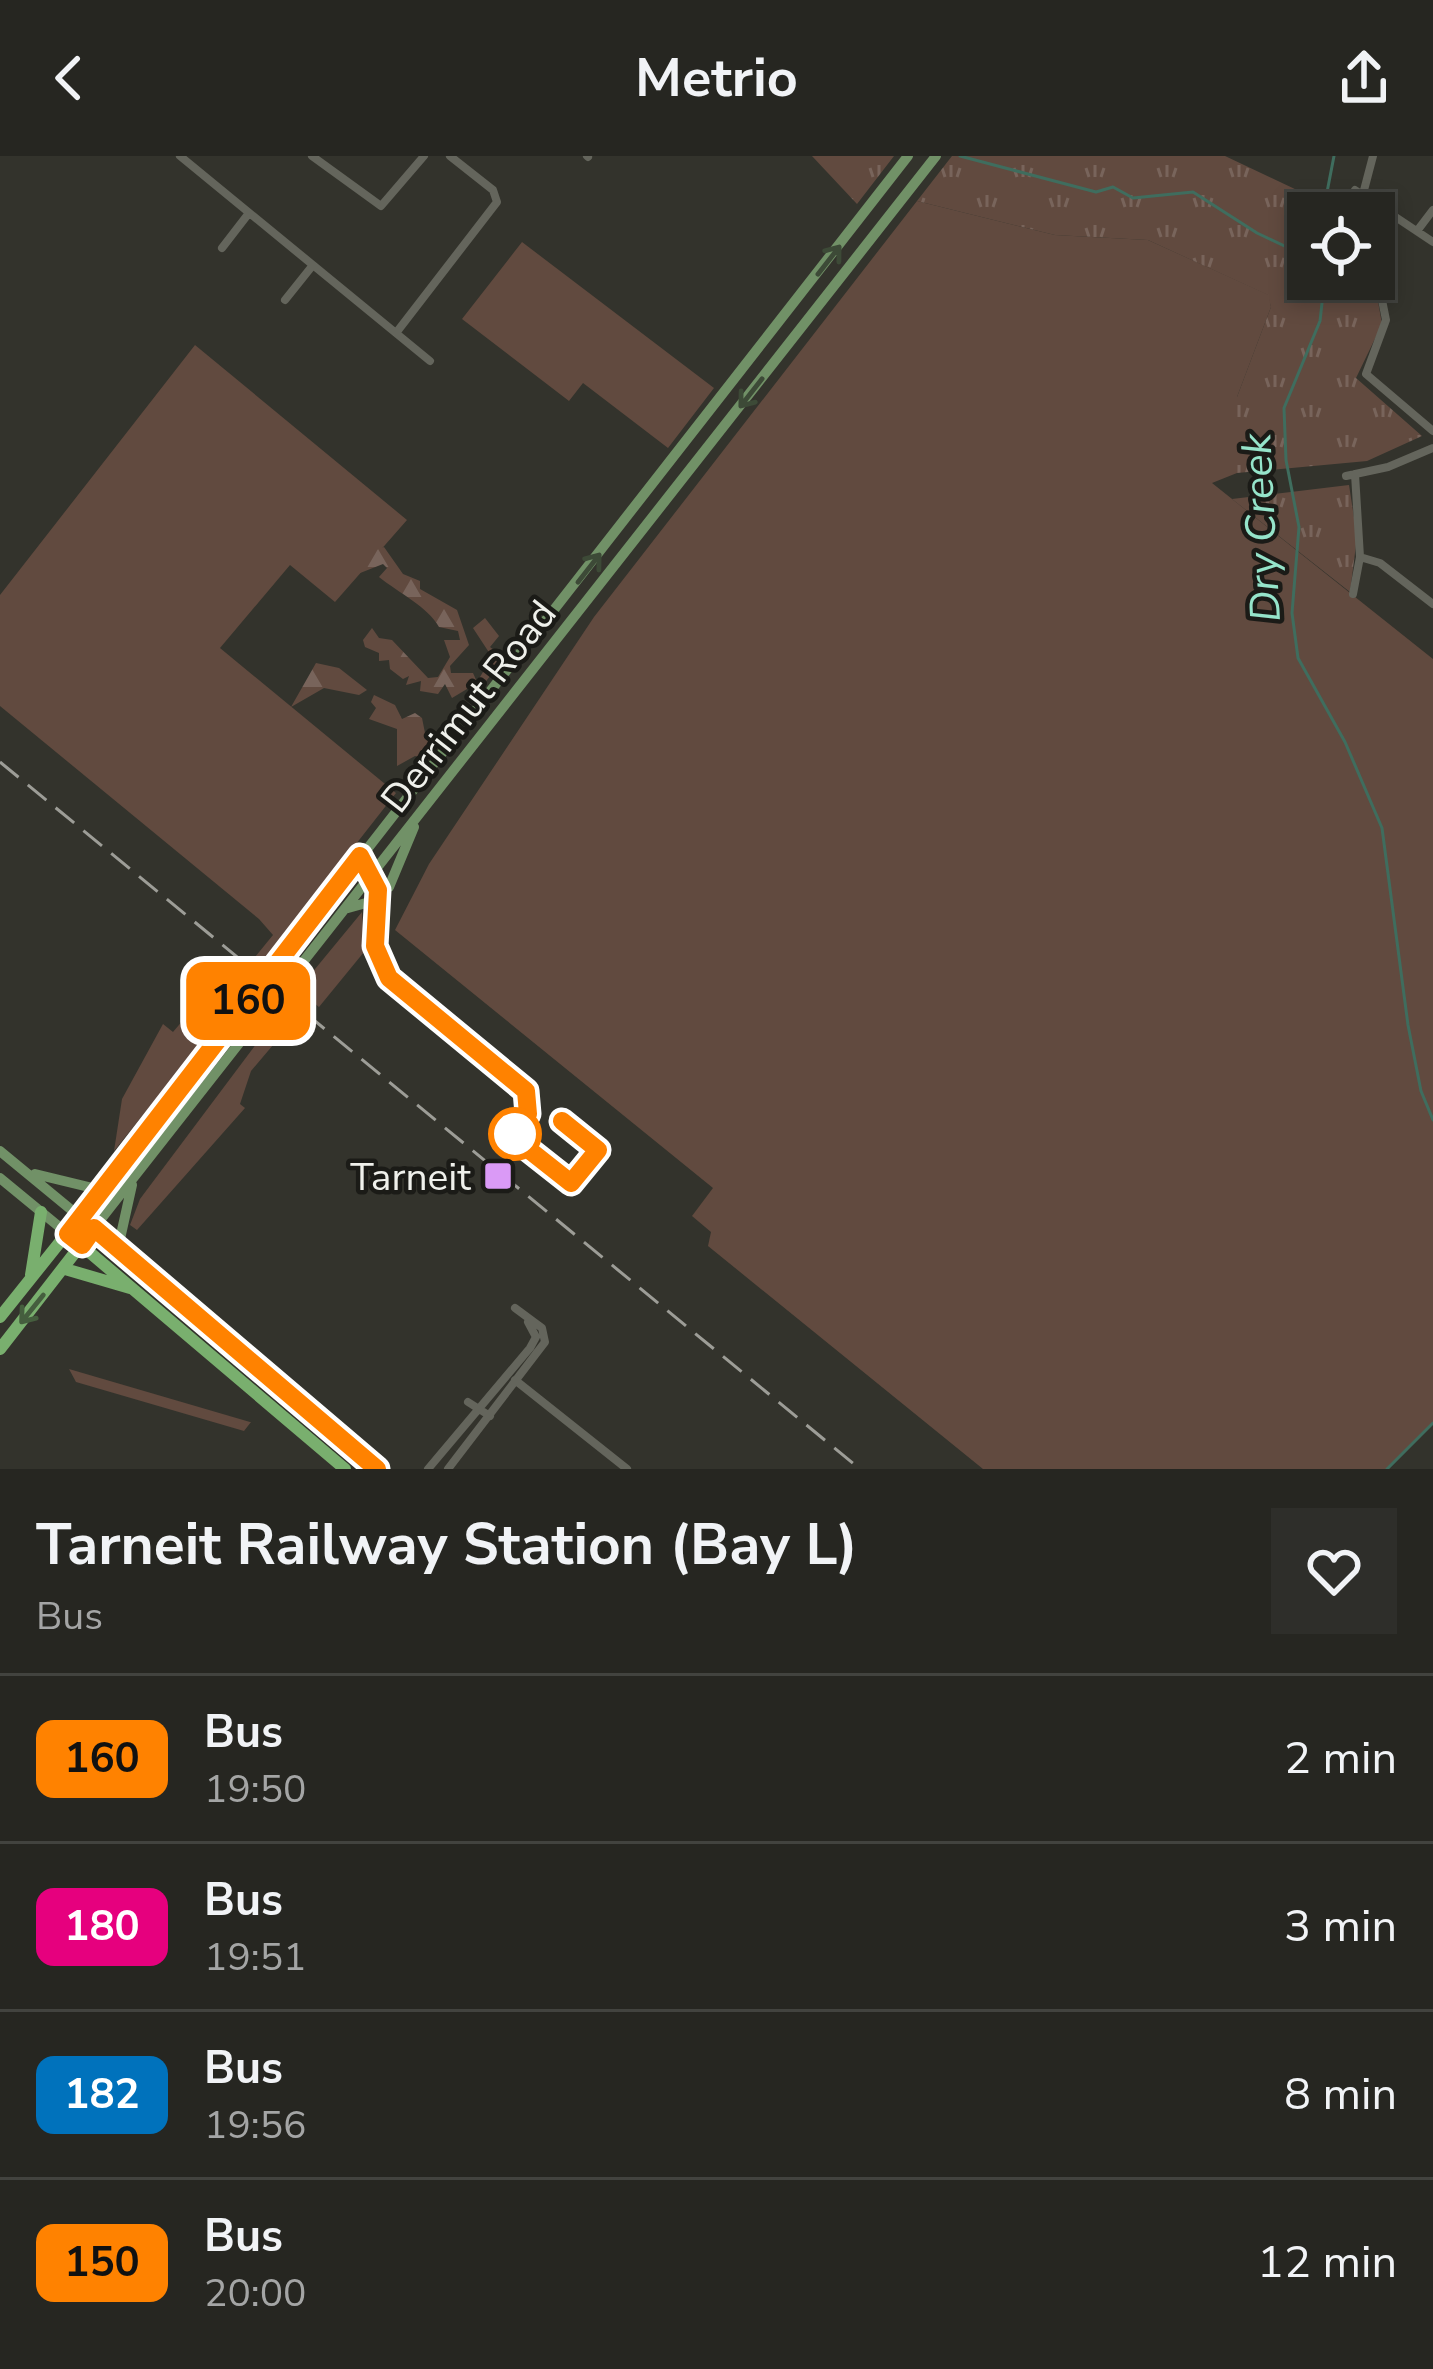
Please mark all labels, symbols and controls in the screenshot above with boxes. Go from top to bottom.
text: Metrio [635,41,798,115]
icon: back [36,45,102,111]
icon: share [1331,45,1397,111]
map controls [1287,192,1395,300]
button: locate [1287,192,1395,300]
one-way arrow [815,244,841,276]
one-way arrow [739,376,764,409]
water label: Dry Creek [1228,431,1295,624]
one-way arrow [575,552,602,584]
street label: Derrimut Road [369,590,569,824]
line badge: 160 [179,962,317,1040]
text: 160 [210,972,286,1029]
unlabelled marker [490,1109,540,1159]
place label: Tarneit [350,1151,471,1204]
marker: Tarneit [482,1160,514,1192]
one-way arrow [19,1292,46,1324]
text: Tarneit Railway Station (Bay L) [36,1506,858,1584]
button: heart [1271,1508,1397,1634]
text: Bus [36,1590,103,1643]
text: Bus [204,1702,283,1763]
text: 2 min [1284,1728,1397,1789]
text: 160 [64,1730,140,1787]
text: 19:50 [204,1763,307,1816]
text: Bus [204,1870,283,1931]
text: 3 min [1284,1896,1397,1957]
text: 180 [64,1898,140,1955]
text: 19:51 [204,1931,307,1984]
text: Bus [204,2038,283,2099]
text: 8 min [1284,2064,1397,2125]
text: 182 [64,2066,140,2123]
text: 19:56 [204,2099,307,2152]
text: Bus [204,2206,283,2267]
text: 12 min [1257,2232,1397,2293]
text: 150 [64,2234,140,2291]
text: 20:00 [204,2267,307,2320]

